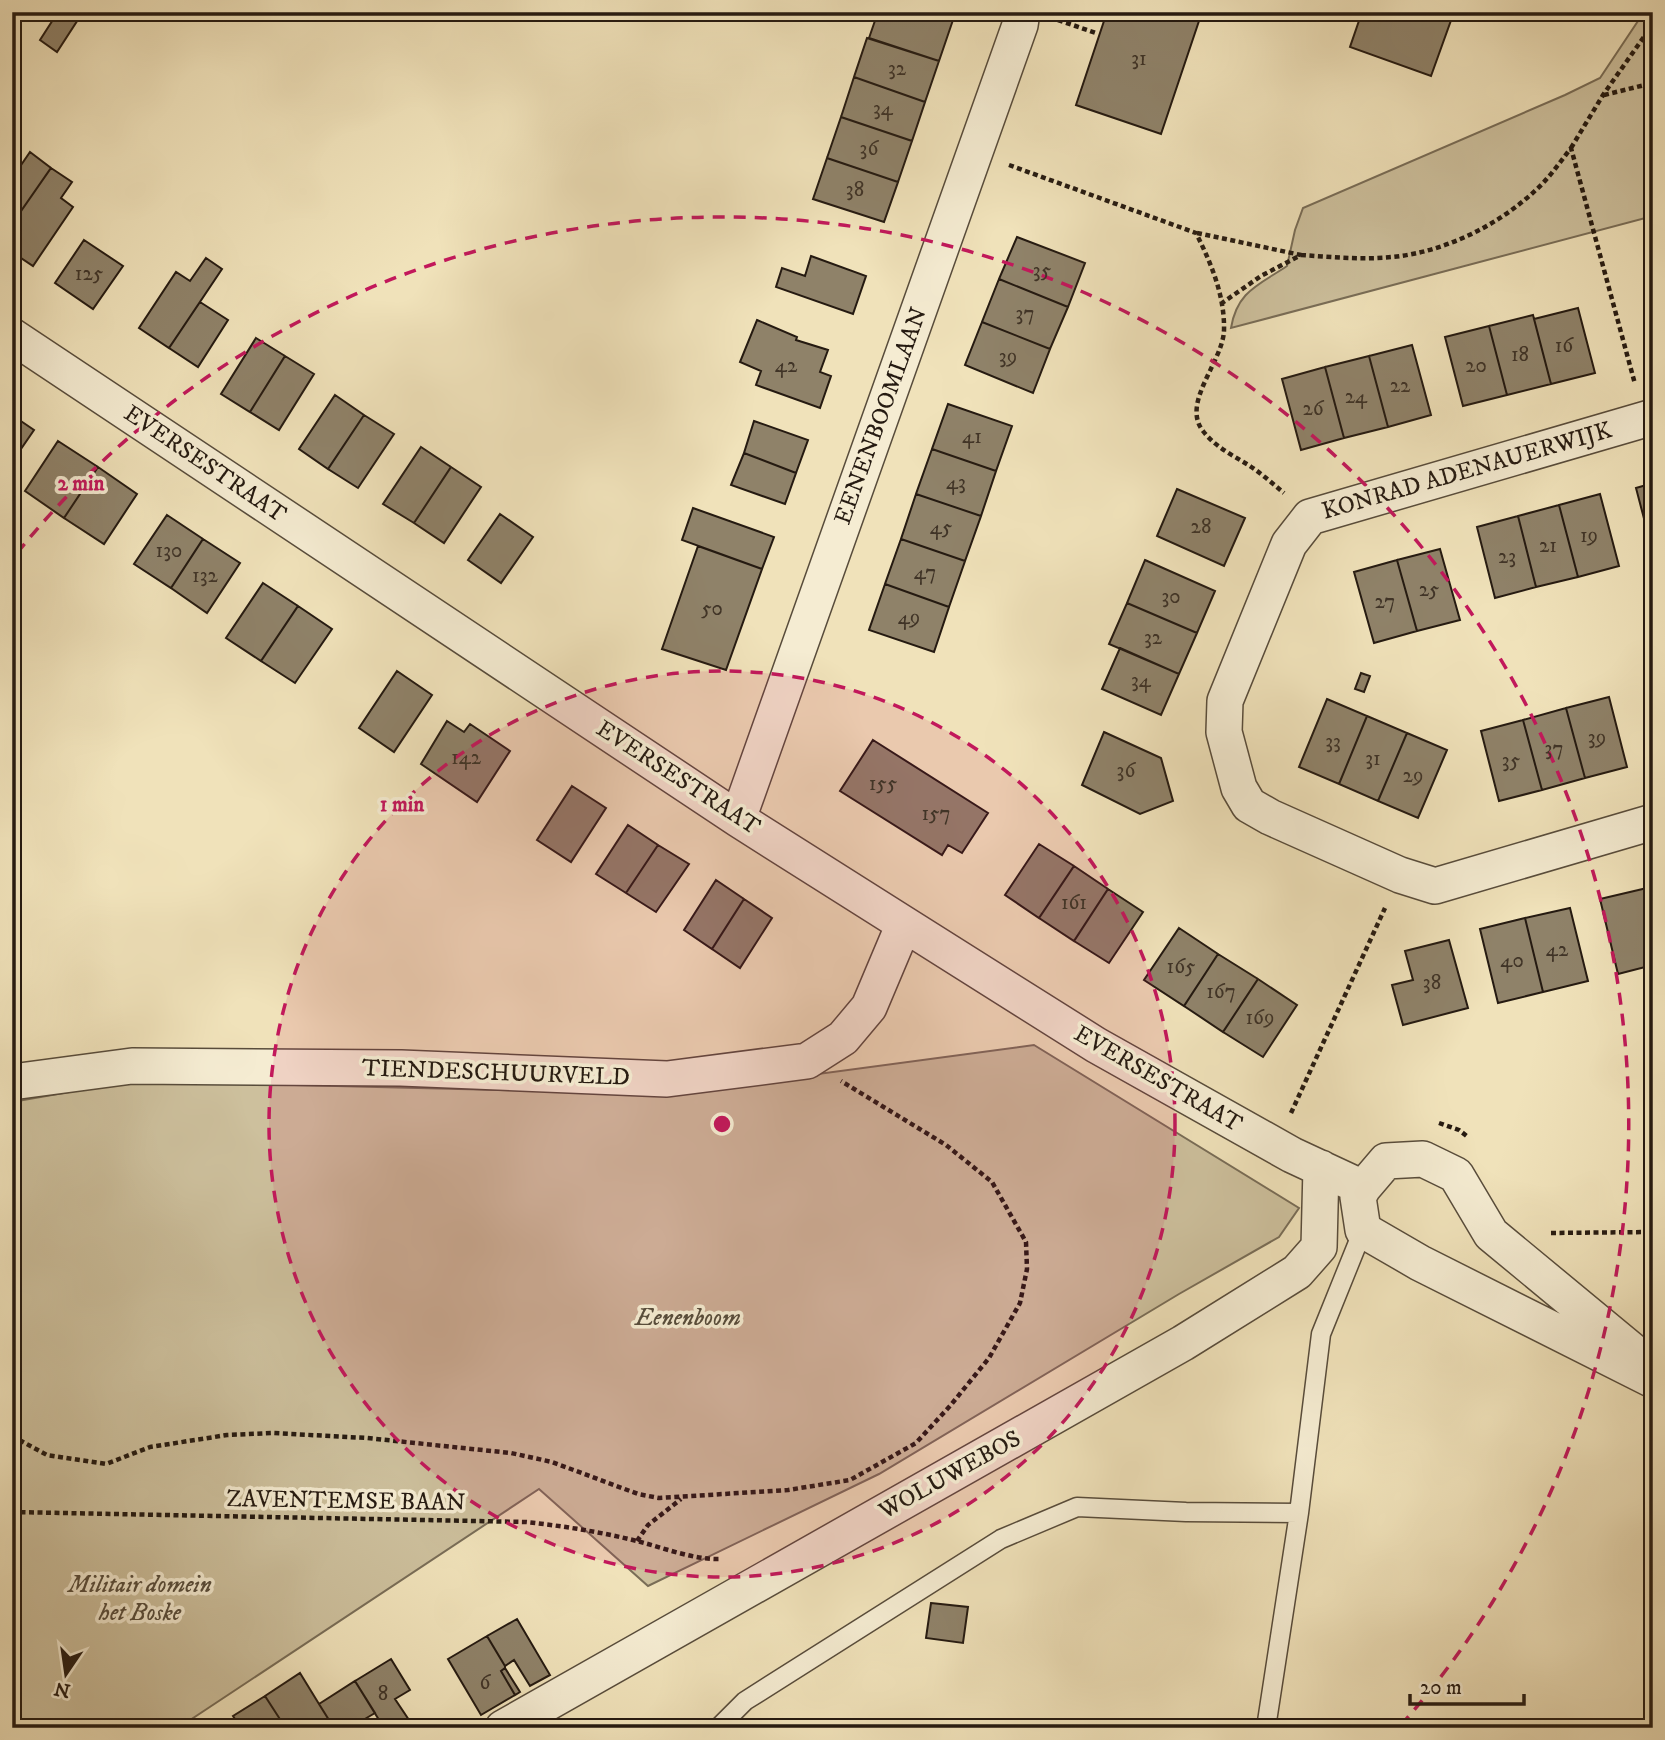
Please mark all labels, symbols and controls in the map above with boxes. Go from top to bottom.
house number: 31 [1131,46,1147,72]
house number: 32 [888,56,907,82]
house number: 34 [873,96,894,122]
house number: 36 [860,136,879,162]
house number: 38 [846,177,864,203]
house number: 35 [1033,258,1051,284]
house number: 125 [75,261,103,287]
house number: 37 [1016,301,1034,327]
street label: EENENBOOMLAAN [828,303,934,529]
house number: 16 [1555,333,1574,359]
house number: 18 [1511,342,1529,368]
house number: 39 [999,344,1017,370]
house number: 42 [775,353,798,379]
house number: 20 [1465,353,1487,379]
house number: 22 [1390,373,1411,399]
house number: 24 [1345,384,1368,410]
house number: 26 [1302,396,1325,422]
street label: EVERSESTRAAT [118,399,292,529]
street label: KONRAD ADENAUERWIJK [1319,415,1616,527]
house number: 41 [962,424,982,450]
house number: 43 [946,470,966,496]
text: 2 min [58,471,106,497]
house number: 28 [1191,514,1211,540]
house number: 45 [930,515,952,541]
house number: 19 [1580,523,1598,549]
house number: 21 [1539,533,1557,559]
house number: 130 [156,538,182,564]
house number: 23 [1498,544,1516,570]
house number: 47 [914,560,936,586]
house number: 132 [192,563,219,589]
house number: 25 [1419,577,1439,603]
house number: 30 [1161,584,1181,610]
house number: 27 [1375,589,1395,615]
house number: 50 [701,596,723,622]
house number: 49 [898,605,920,631]
house number: 32 [1144,625,1163,651]
house number: 34 [1131,668,1152,694]
street label: EVERSESTRAAT [590,714,766,842]
house number: 39 [1588,725,1606,751]
house number: 33 [1325,729,1341,755]
house number: 37 [1545,736,1563,762]
house number: 142 [451,745,482,771]
house number: 31 [1365,746,1381,772]
house number: 35 [1502,748,1520,774]
house number: 36 [1117,758,1136,784]
house number: 29 [1403,763,1423,789]
house number: 155 [869,771,897,797]
text: 1 min [380,792,425,818]
house number: 157 [921,801,951,827]
house number: 161 [1061,890,1087,916]
house number: 42 [1546,937,1569,963]
house number: 40 [1500,948,1524,974]
house number: 165 [1167,954,1196,980]
house number: 38 [1423,970,1441,996]
house number: 167 [1206,979,1236,1005]
house number: 169 [1245,1005,1275,1031]
street label: EVERSESTRAAT [1068,1019,1248,1139]
street label: TIENDESCHUURVELD [362,1053,630,1093]
centre of rings [710,1112,734,1136]
park label: Eenenboom [633,1303,741,1333]
street label: WOLUWEBOS [873,1424,1026,1527]
street label: ZAVENTEMSE BAAN [226,1484,466,1518]
park label: Militair domein het Boske [66,1570,212,1628]
north arrow [32,1638,102,1708]
scale bar [1410,1663,1523,1707]
house number: 6 [480,1670,492,1696]
text: 20 m [1420,1675,1462,1701]
text: N [52,1676,73,1702]
house number: 8 [378,1681,388,1707]

